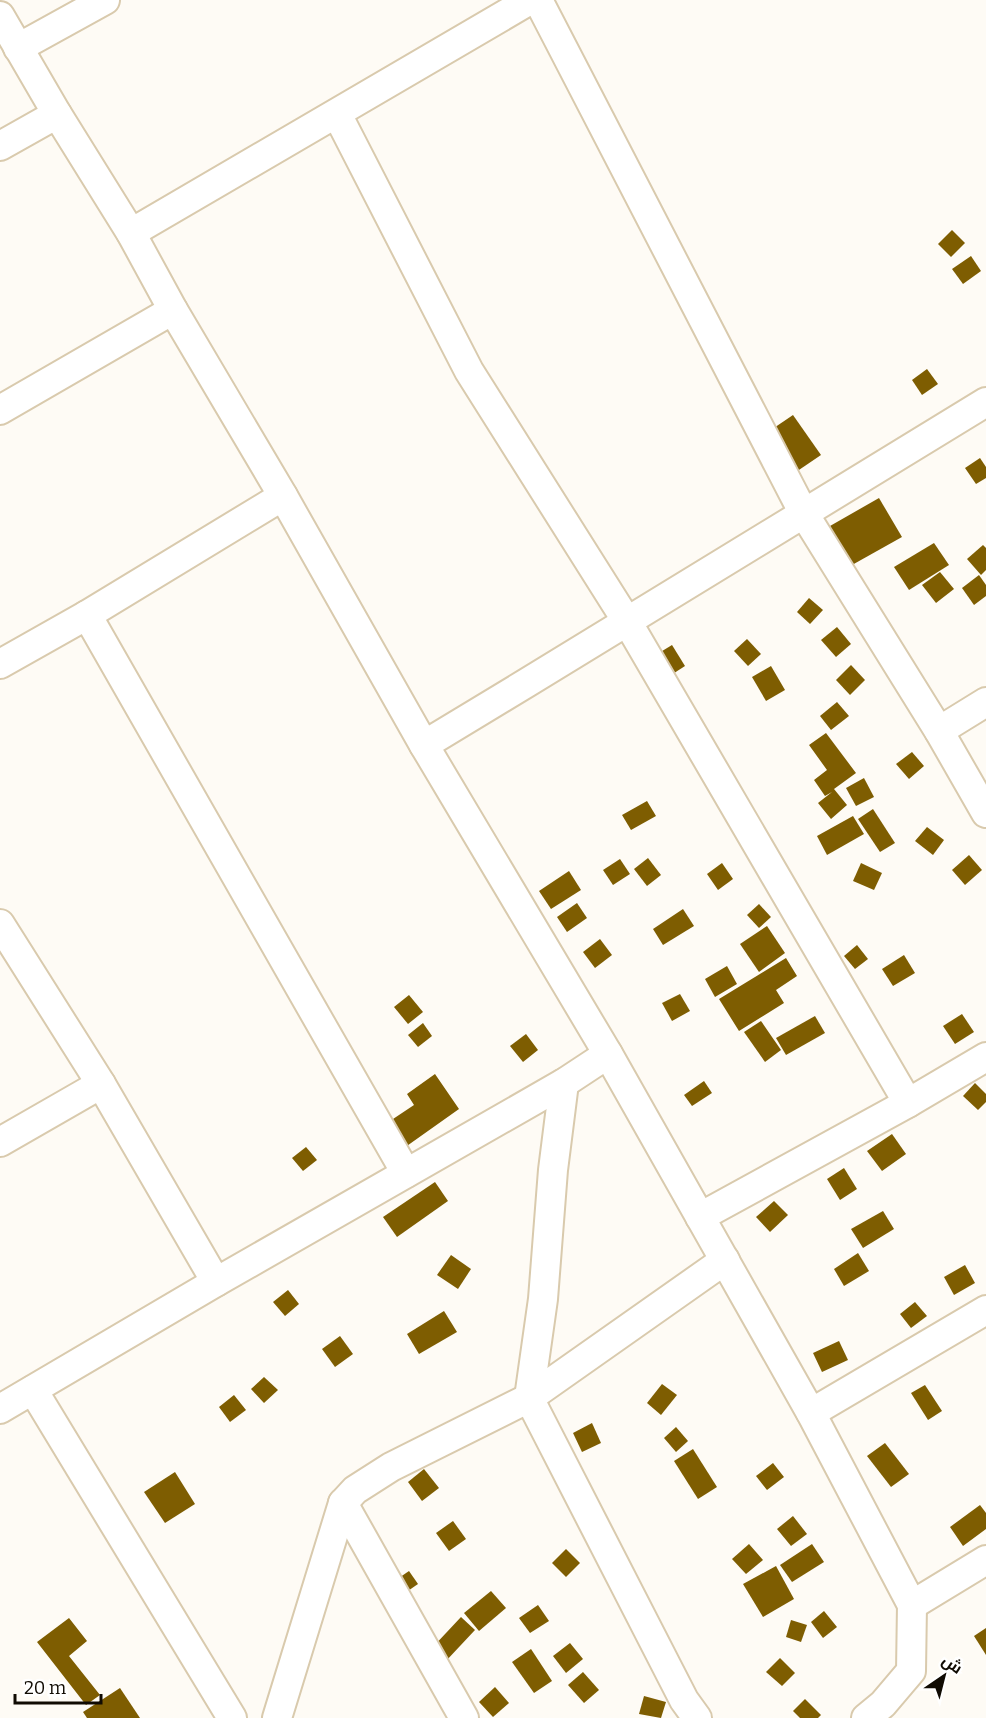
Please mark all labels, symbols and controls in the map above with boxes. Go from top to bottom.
north arrow [914,1646,974,1706]
text: ش [938,1650,966,1678]
scale bar [15,1667,100,1705]
text: 20 m [24,1677,66,1699]

